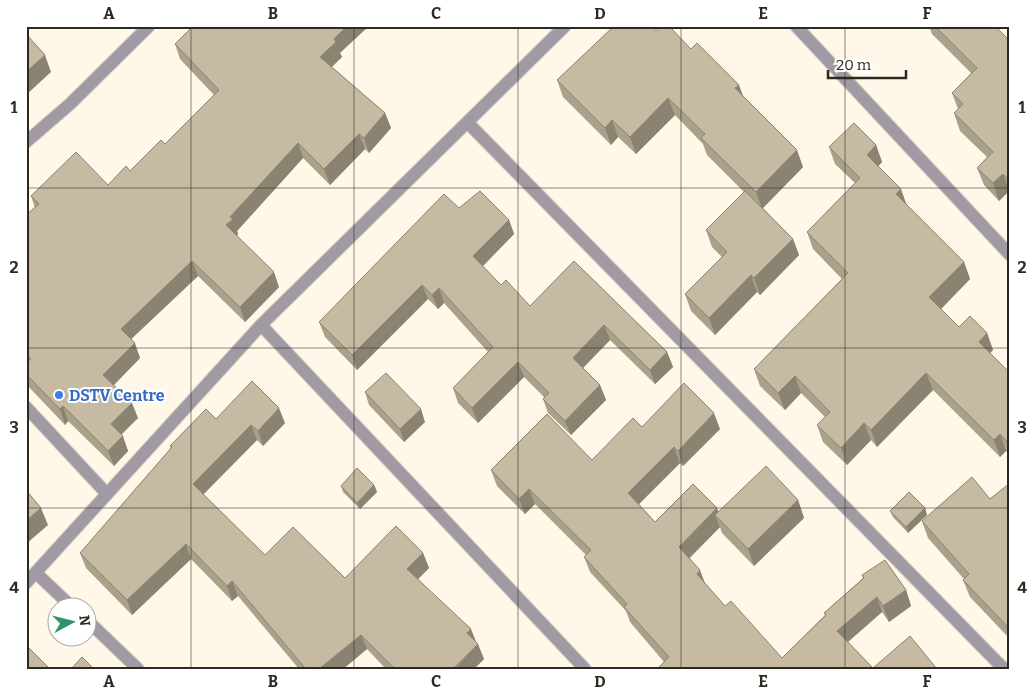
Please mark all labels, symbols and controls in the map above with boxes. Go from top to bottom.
text: A [103,4,115,23]
text: B [268,4,278,23]
text: C [431,4,441,23]
text: D [594,4,606,23]
text: E [758,4,768,23]
text: F [923,4,932,23]
scale bar [828,48,906,80]
text: 20 m [836,56,872,74]
text: 1 [11,98,18,117]
text: 1 [1019,98,1026,117]
text: 2 [9,258,19,277]
text: 2 [1017,258,1027,277]
place label: DSTV Centre [69,386,165,405]
marker: DSTV Centre [53,389,65,401]
text: 3 [9,418,19,437]
text: 3 [1017,418,1027,437]
text: 4 [9,578,19,597]
text: 4 [1017,578,1027,597]
north arrow [48,598,98,648]
text: N [75,614,94,627]
text: A [103,672,115,691]
text: B [268,672,278,691]
text: C [431,672,441,691]
text: D [594,672,606,691]
text: E [758,672,768,691]
text: F [923,672,932,691]

